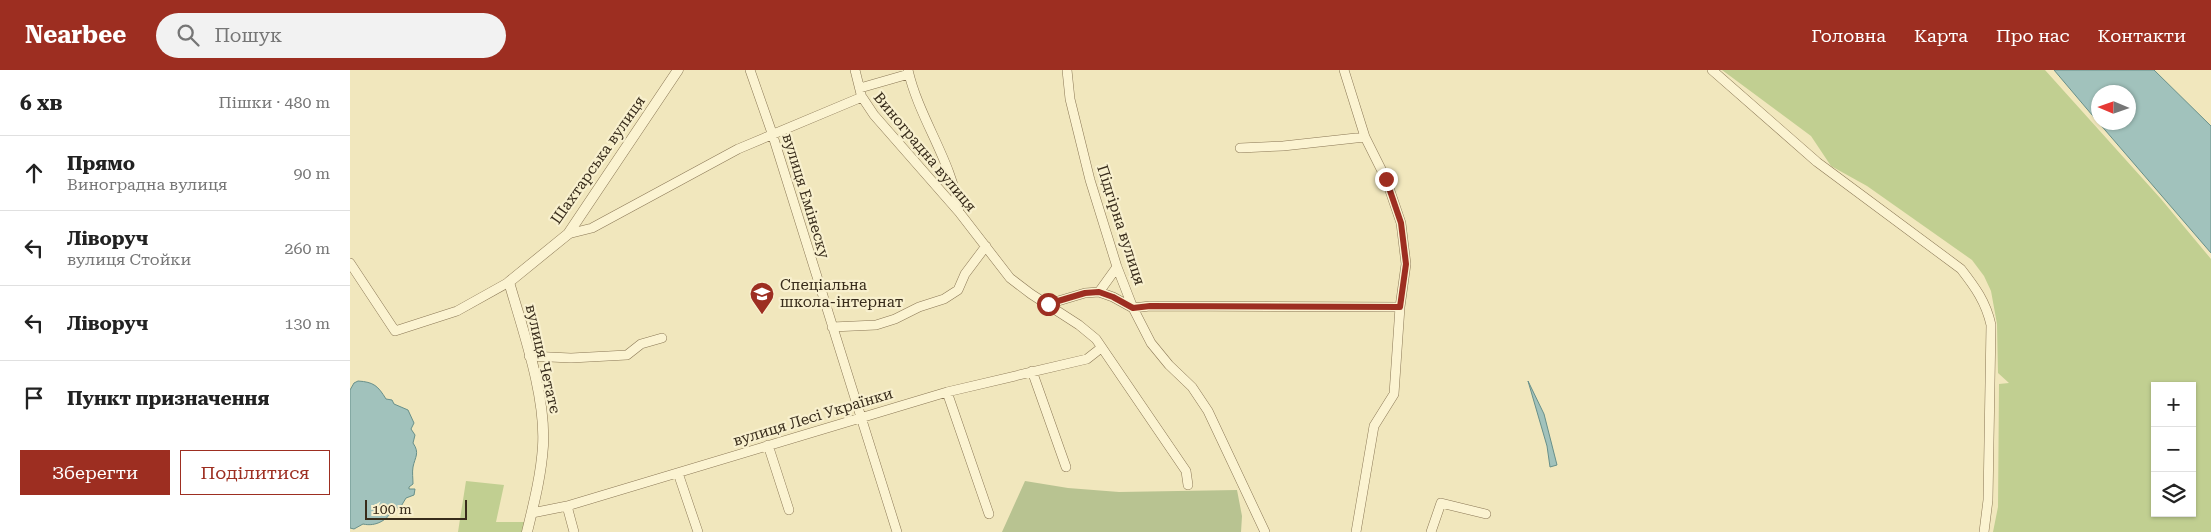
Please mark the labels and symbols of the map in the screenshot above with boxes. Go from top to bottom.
north arrow [2091,85,2136,130]
street label: Виноградна вулиця [870,89,980,215]
street label: Шахтарська вулиця [547,93,649,227]
street label: вулиця Емінеску [778,131,834,261]
street label: Підгірна вулиця [1093,163,1149,287]
route end [1375,168,1398,191]
place label: Спеціальна школа-інтернат [780,276,903,311]
school or university icon: Спеціальна школа-інтернат [749,281,775,315]
route start [1037,293,1060,316]
street label: вулиця Четатє [522,303,564,415]
street label: вулиця Лесі Українки [731,384,895,450]
scale bar [365,497,468,520]

